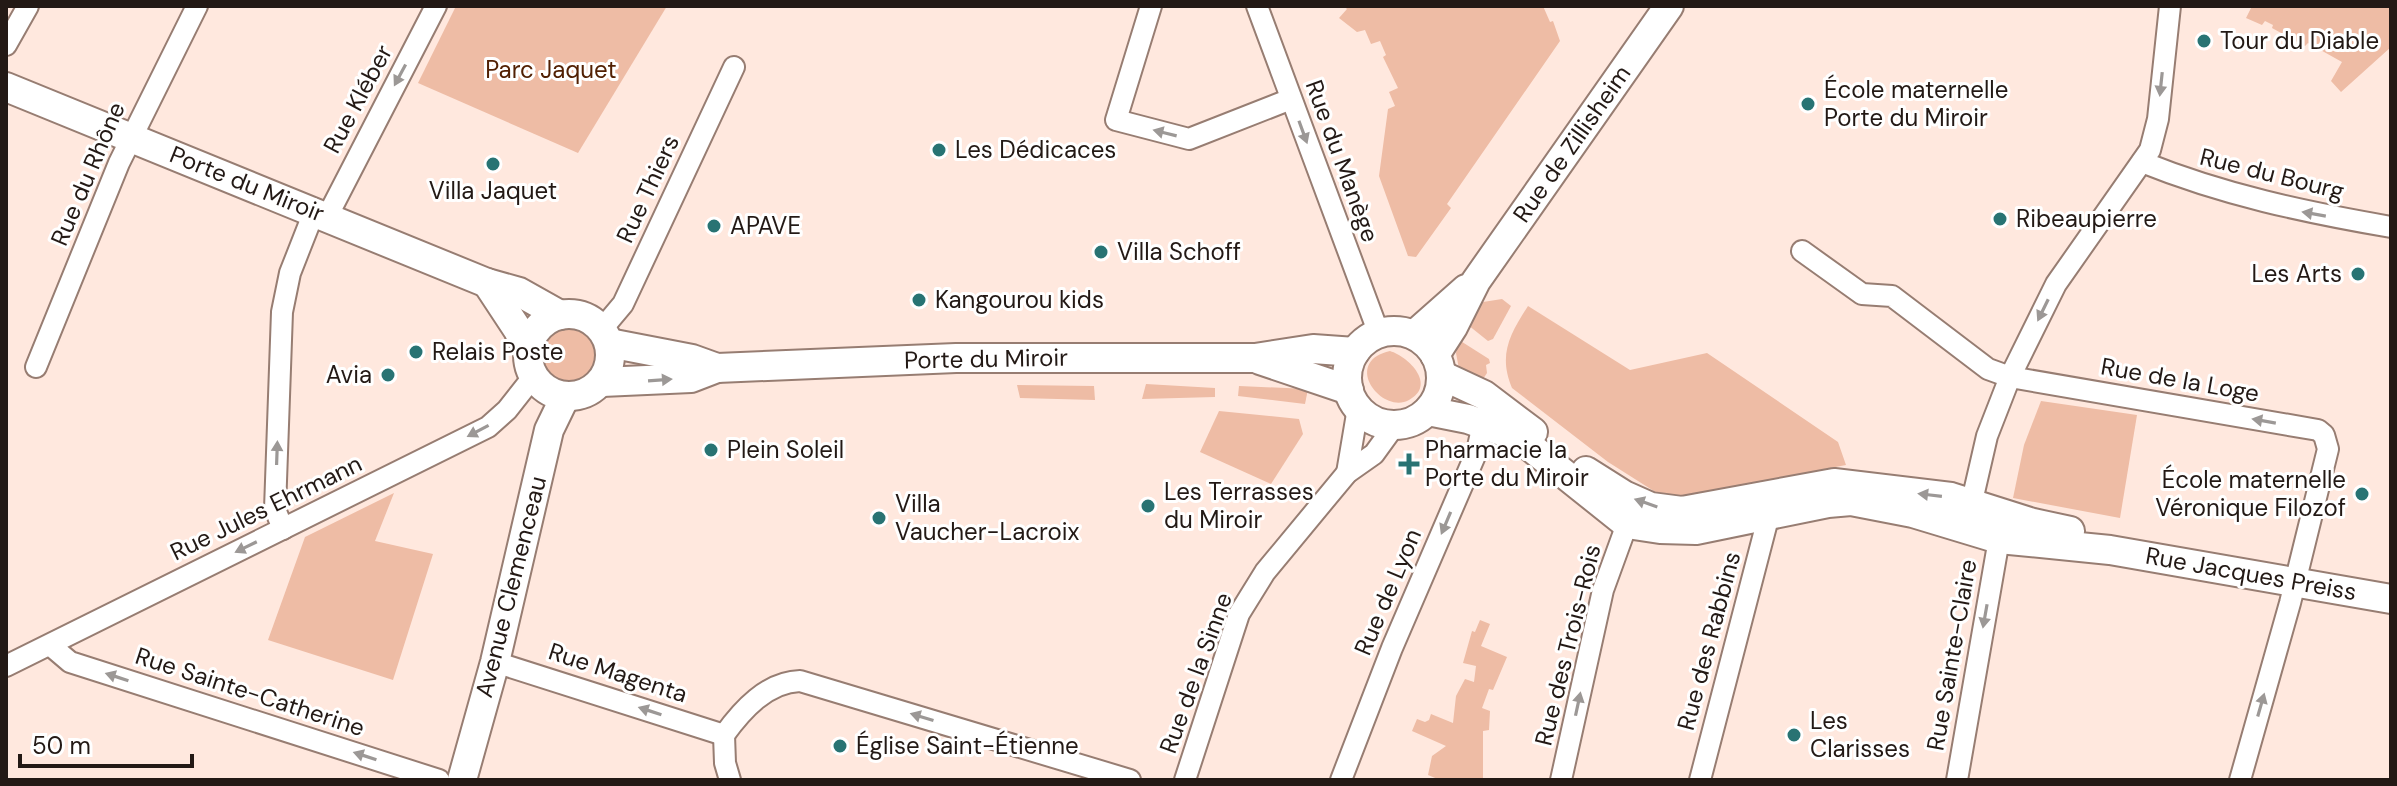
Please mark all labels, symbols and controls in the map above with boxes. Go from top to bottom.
place label: Tour du Diable [2220,25,2379,56]
marker: Tour du Diable [2195,32,2213,50]
street label: Rue Kléber [316,39,399,158]
park label: Parc Jaquet [485,54,617,85]
street label: Rue de Zillisheim [1506,59,1637,228]
one-way arrow [394,64,407,87]
one-way arrow [2155,71,2168,96]
place label: École maternelle Porte du Miroir [1824,74,2008,133]
street label: Rue du Manège [1299,75,1386,246]
marker: École maternelle Porte du Miroir [1799,95,1817,113]
street label: Rue du Rhône [43,97,132,250]
one-way arrow [1297,120,1310,144]
one-way arrow [1152,126,1177,138]
street label: Rue Thiers [609,130,686,248]
place label: Les Dédicaces [955,134,1116,165]
street label: Porte du Miroir [165,138,329,229]
marker: Les Dédicaces [930,141,948,159]
street label: Rue du Bourg [2197,141,2348,206]
marker: Villa Jaquet [484,155,502,173]
place label: Villa Jaquet [429,175,557,206]
place label: Ribeaupierre [2016,203,2157,234]
one-way arrow [2301,207,2326,219]
place label: APAVE [730,210,801,241]
marker: Ribeaupierre [1991,210,2009,228]
marker: APAVE [705,217,723,235]
place label: Villa Schoff [1117,236,1241,267]
marker: Villa Schoff [1092,243,1110,261]
place label: Les Arts [2252,258,2342,289]
marker: Les Arts [2349,265,2367,283]
place label: Kangourou kids [935,284,1104,315]
marker: Kangourou kids [910,291,928,309]
one-way arrow [2036,298,2050,321]
place label: Relais Poste [432,336,563,367]
street label: Porte du Miroir [904,342,1068,375]
marker: Relais Poste [407,343,425,361]
street label: Rue de la Loge [2098,350,2262,409]
place label: Avia [326,359,372,390]
marker: Avia [379,366,397,384]
one-way arrow [648,373,673,386]
one-way arrow [2251,414,2276,426]
one-way arrow [467,424,490,437]
place label: Plein Soleil [727,434,844,465]
place label: Pharmacie la Porte du Miroir [1425,434,1589,493]
one-way arrow [270,440,283,465]
marker: Plein Soleil [702,441,720,459]
street label: Rue Jules Ehrmann [165,448,367,567]
marker: Pharmacie la Porte du Miroir [1400,455,1418,473]
place label: École maternelle Véronique Filozof [2155,464,2346,523]
street label: Avenue Clemenceau [468,473,553,701]
place label: Les Terrasses du Miroir [1164,476,1314,535]
marker: École maternelle Véronique Filozof [2353,485,2371,503]
place label: Villa Vaucher-Lacroix [895,488,1079,547]
one-way arrow [1917,488,1942,501]
marker: Les Terrasses du Miroir [1139,497,1157,515]
one-way arrow [1634,497,1658,509]
marker: Villa Vaucher-Lacroix [870,509,888,527]
one-way arrow [1439,511,1452,535]
street label: Rue de Lyon [1347,524,1428,660]
one-way arrow [234,540,257,554]
street label: Rue Jacques Preiss [2143,540,2359,607]
street label: Rue des Trois-Rois [1528,541,1608,749]
street label: Rue des Rabbins [1670,548,1747,734]
street label: Rue Sainte-Claire [1919,557,1984,753]
street label: Rue de la Sinne [1152,588,1239,757]
one-way arrow [1978,604,1990,629]
street label: Rue Magenta [545,636,691,710]
street label: Rue Sainte-Catherine [132,640,369,743]
one-way arrow [105,670,129,682]
one-way arrow [1572,691,1585,716]
one-way arrow [2256,692,2268,717]
one-way arrow [638,704,662,717]
place label: Les Clarisses [1810,705,1910,764]
one-way arrow [909,710,933,723]
scale bar [20,718,192,768]
marker: Les Clarisses [1785,726,1803,744]
text: 50 m [32,730,91,761]
place label: Église Saint-Étienne [856,730,1079,761]
marker: Église Saint-Étienne [831,737,849,755]
one-way arrow [352,749,376,762]

